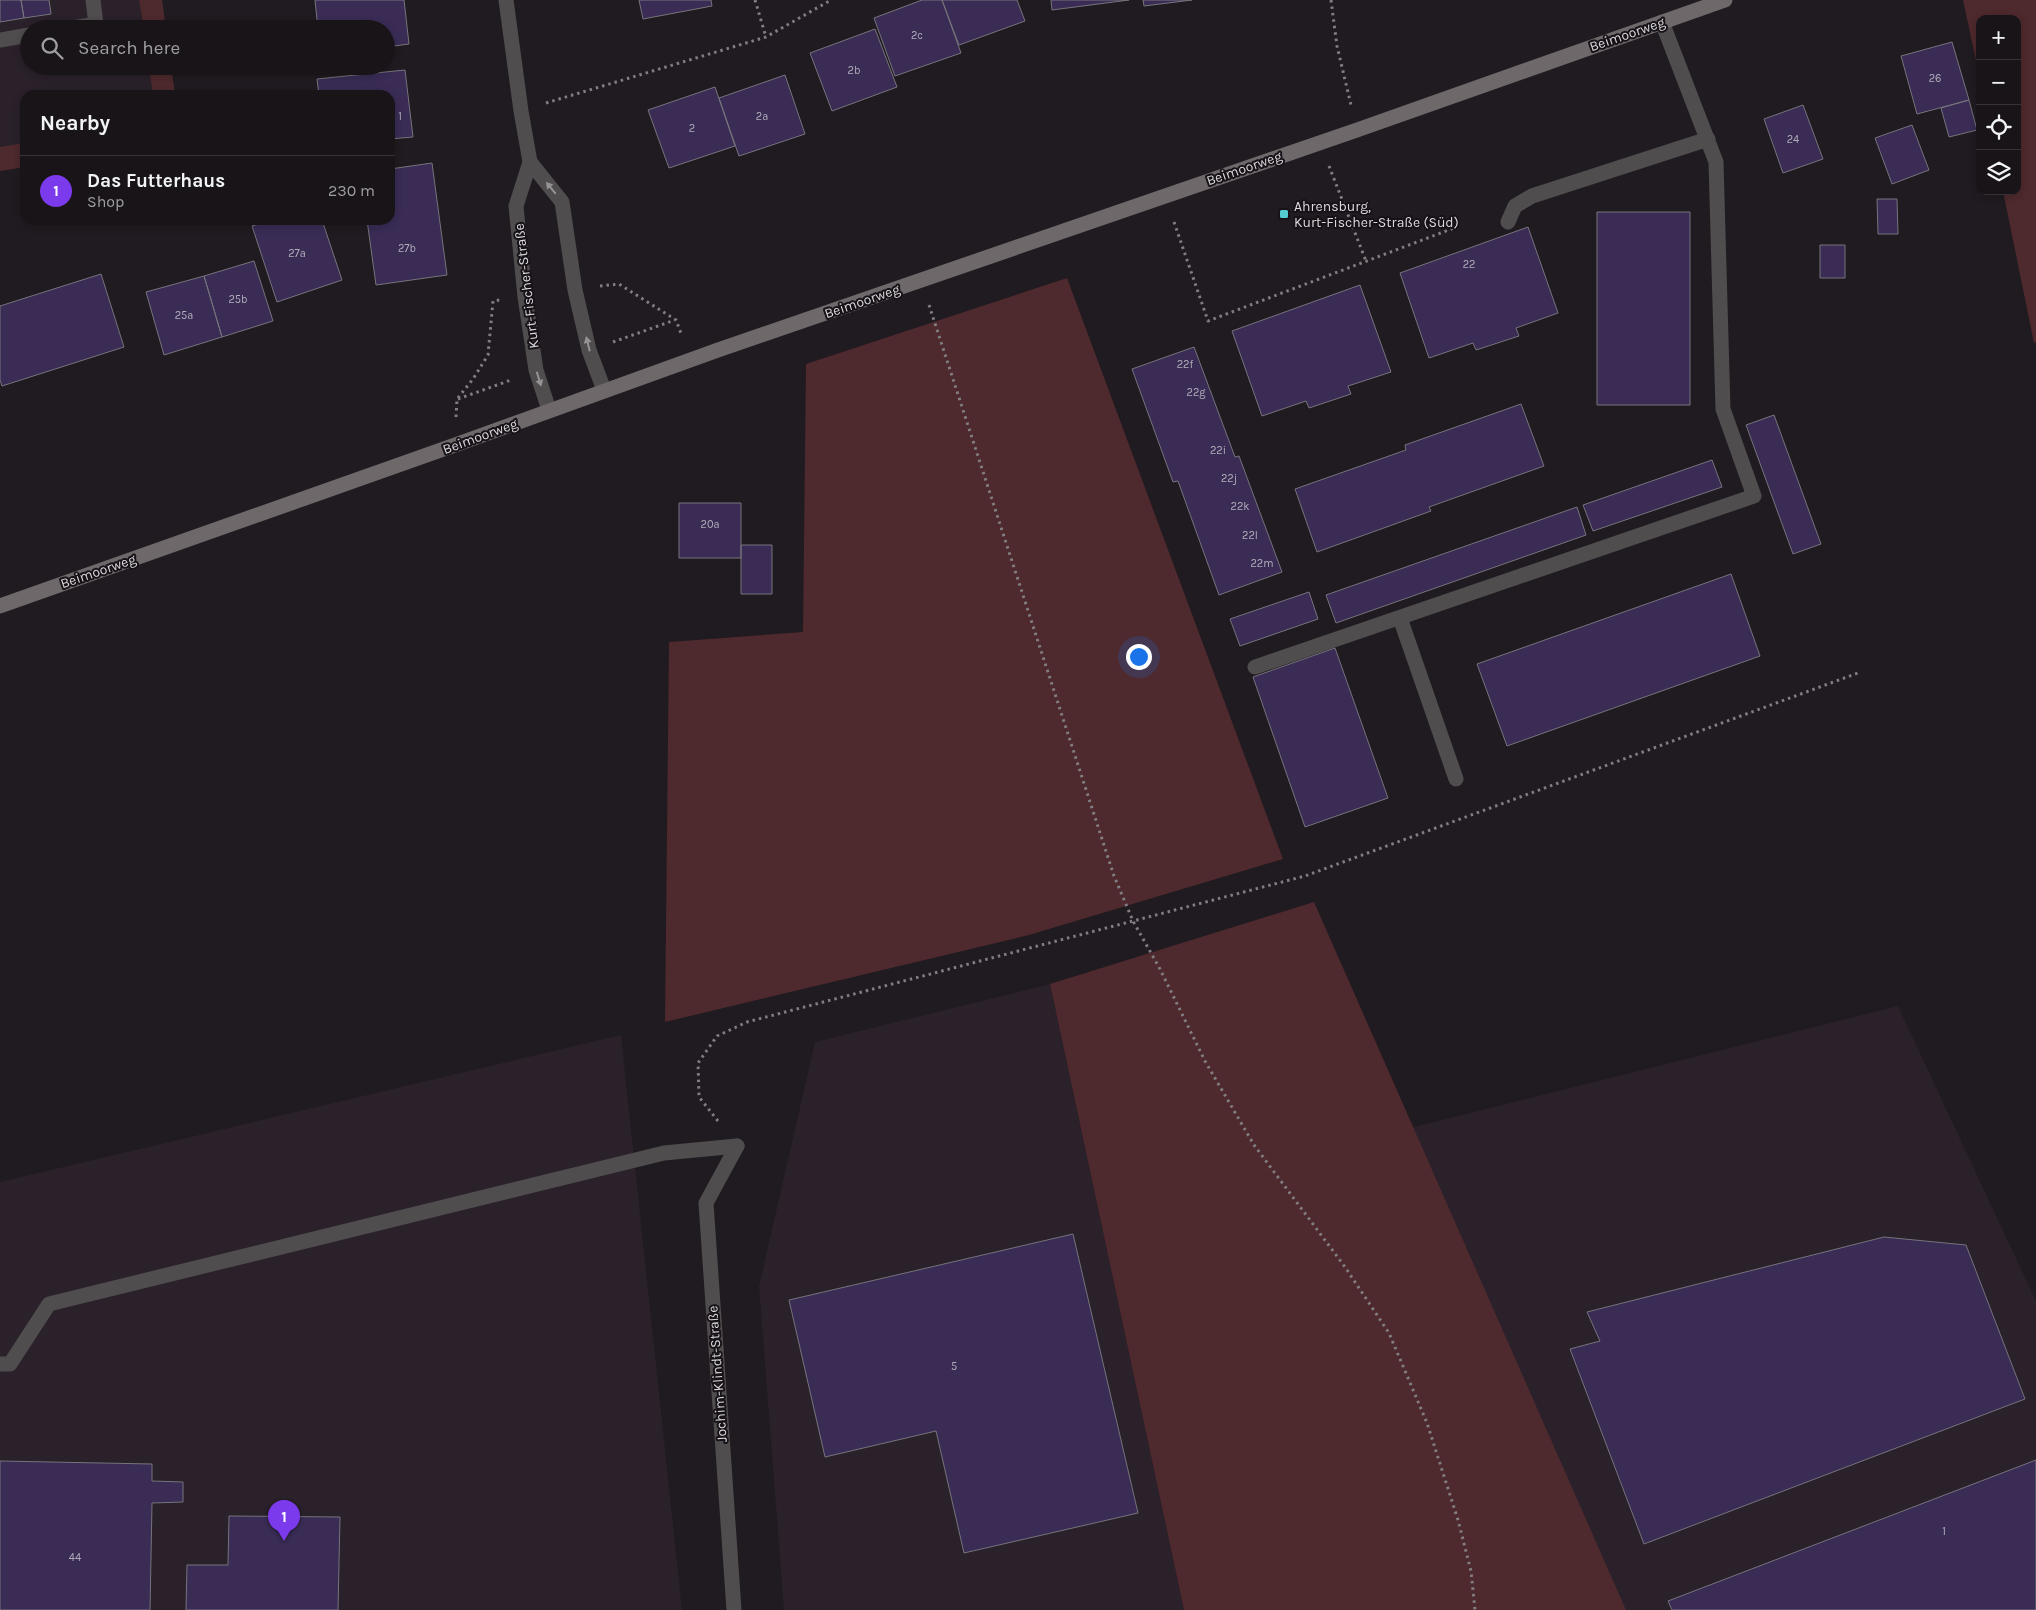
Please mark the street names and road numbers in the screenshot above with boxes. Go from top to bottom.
street label: Beimoorweg [1587,14,1667,55]
street label: Beimoorweg [1204,148,1284,189]
street label: Kurt-Fischer-Straße [510,222,543,350]
street label: Beimoorweg [822,281,902,322]
street label: Beimoorweg [440,415,520,458]
street label: Beimoorweg [58,551,138,592]
street label: Jochim-Klindt-Straße [704,1305,731,1443]

